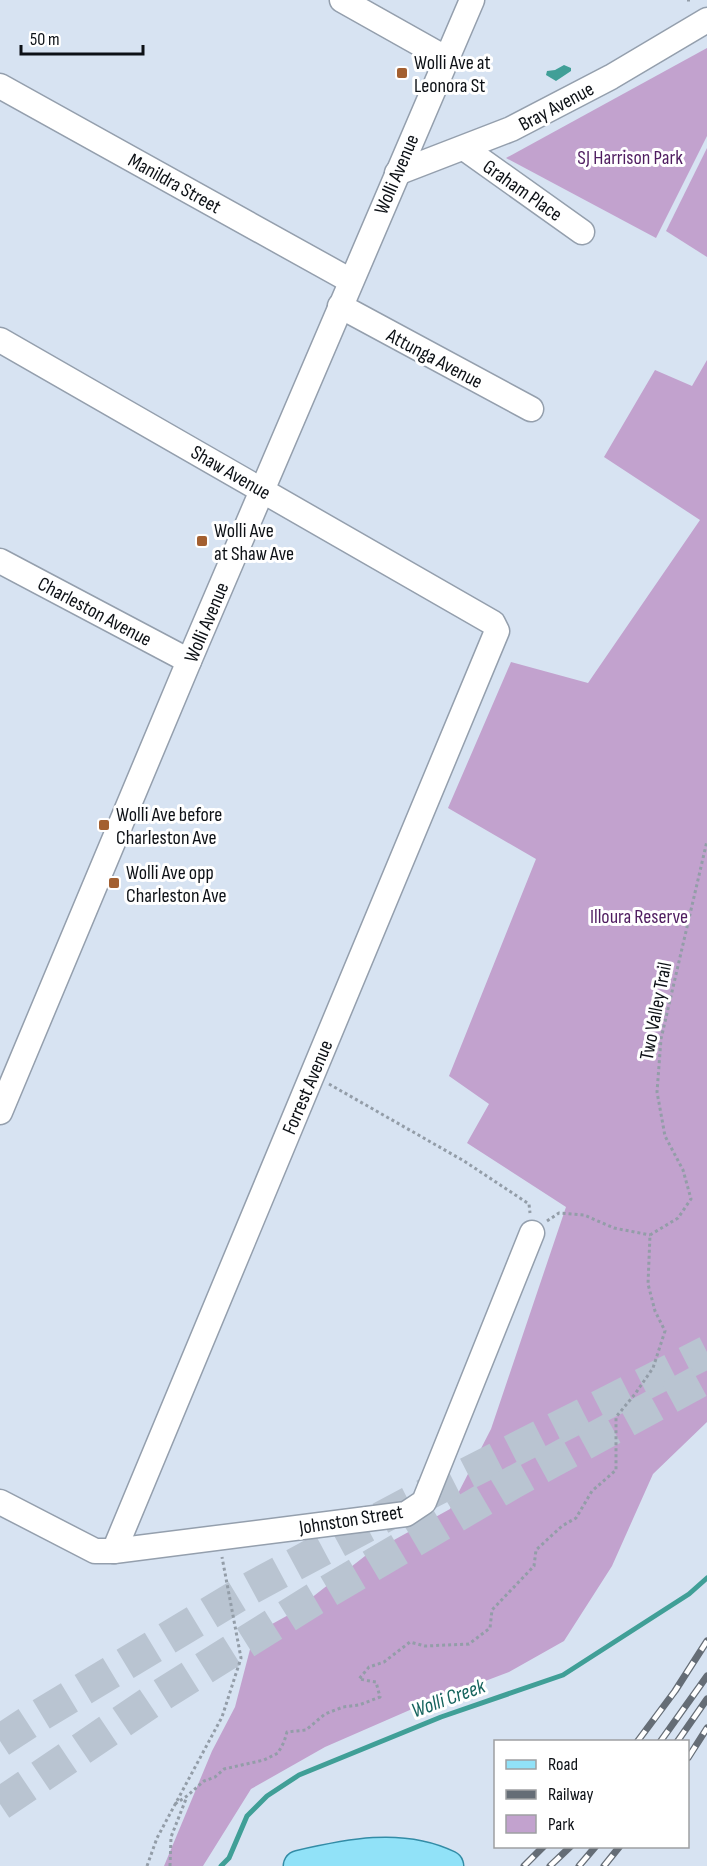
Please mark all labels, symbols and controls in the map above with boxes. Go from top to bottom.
scale bar [21,18,142,56]
text: 50 m [30,29,60,50]
place label: Wolli Ave at Leonora St [414,51,491,98]
marker: Wolli Ave at Leonora St [395,66,409,80]
street label: Bray Avenue [515,77,598,137]
street label: Wolli Avenue [369,131,425,218]
park label: SJ Harrison Park [577,146,683,170]
street label: Manildra Street [124,149,225,219]
street label: Graham Place [478,155,567,227]
street label: Attunga Avenue [382,323,487,394]
street label: Shaw Avenue [186,440,275,505]
place label: Wolli Ave at Shaw Ave [214,519,294,566]
marker: Wolli Ave at Shaw Ave [195,534,209,548]
street label: Charleston Avenue [33,572,156,652]
street label: Wolli Avenue [179,579,235,666]
place label: Wolli Ave before Charleston Ave [116,803,222,850]
marker: Wolli Ave before Charleston Ave [97,818,111,832]
place label: Wolli Ave opp Charleston Ave [126,861,227,908]
marker: Wolli Ave opp Charleston Ave [107,876,121,890]
park label: Illoura Reserve [590,905,688,929]
street label: Two Valley Trail [635,960,677,1062]
street label: Forrest Avenue [277,1037,339,1138]
street label: Johnston Street [296,1500,405,1540]
water label: Wolli Creek [408,1673,489,1723]
legend [494,1740,689,1848]
text: Road [548,1754,578,1775]
text: Railway [548,1784,593,1805]
text: Park [548,1814,574,1835]

